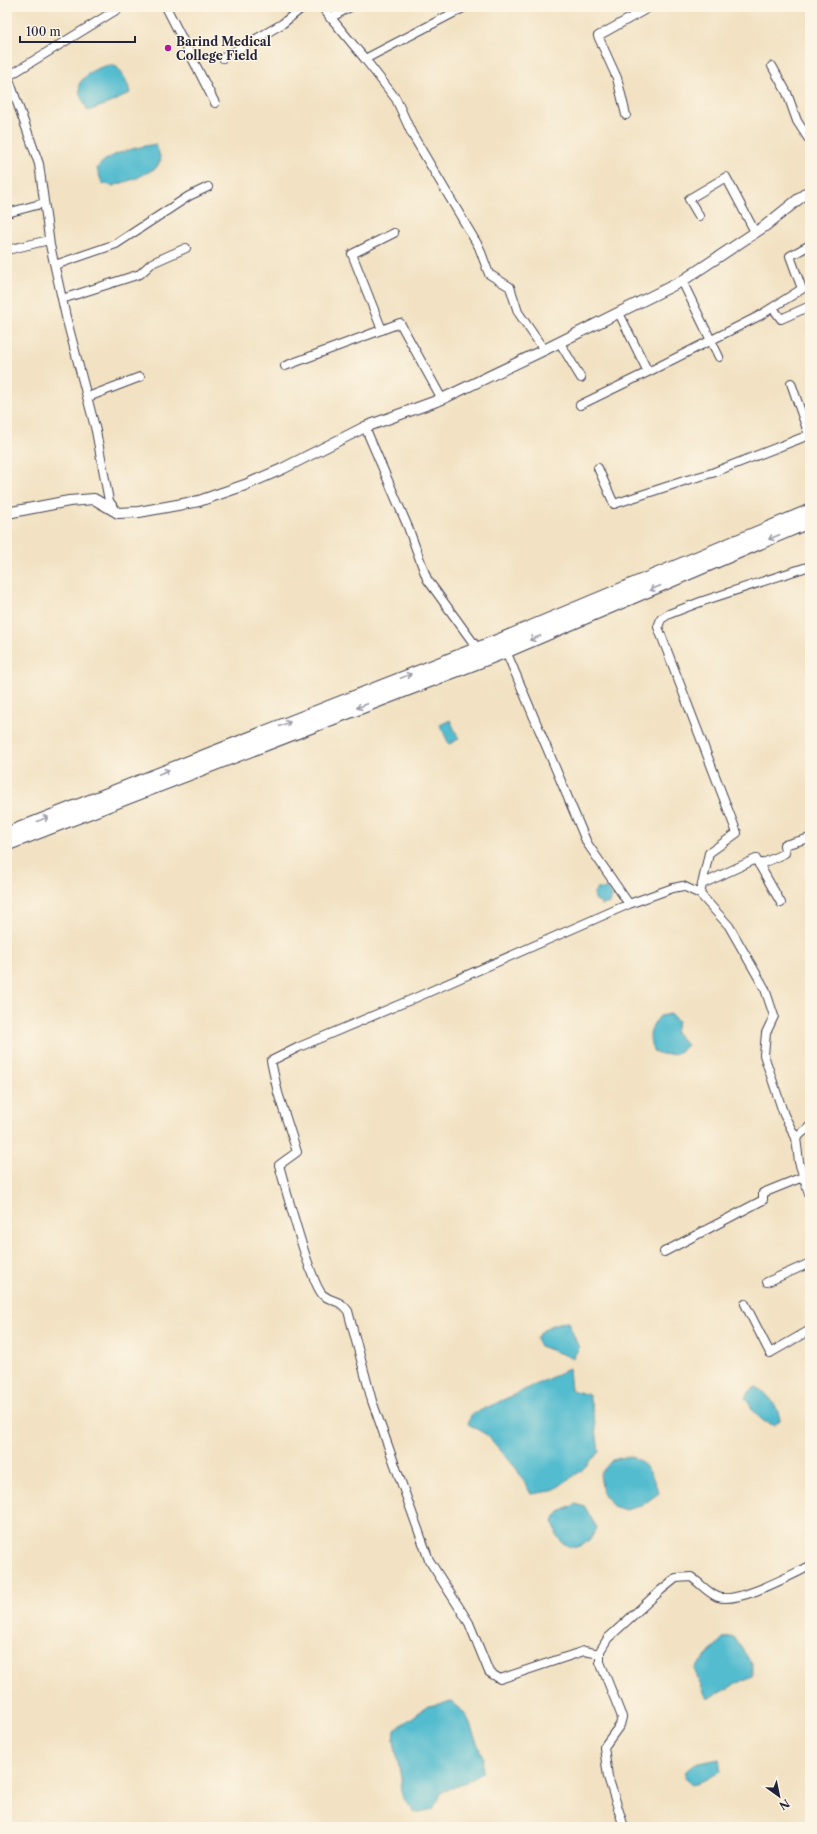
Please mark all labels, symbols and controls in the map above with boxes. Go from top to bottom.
scale bar [20,18,135,44]
text: 100 m [26,24,61,39]
place label: Barind Medical College Field [176,34,271,63]
marker: Barind Medical College Field [163,43,173,53]
one-way arrow [769,533,781,541]
one-way arrow [649,584,661,592]
one-way arrow [529,635,541,643]
one-way arrow [399,671,411,679]
one-way arrow [356,702,368,710]
one-way arrow [279,719,291,727]
one-way arrow [158,767,170,775]
one-way arrow [37,815,49,823]
north arrow [759,1776,799,1816]
text: N [776,1796,792,1813]

